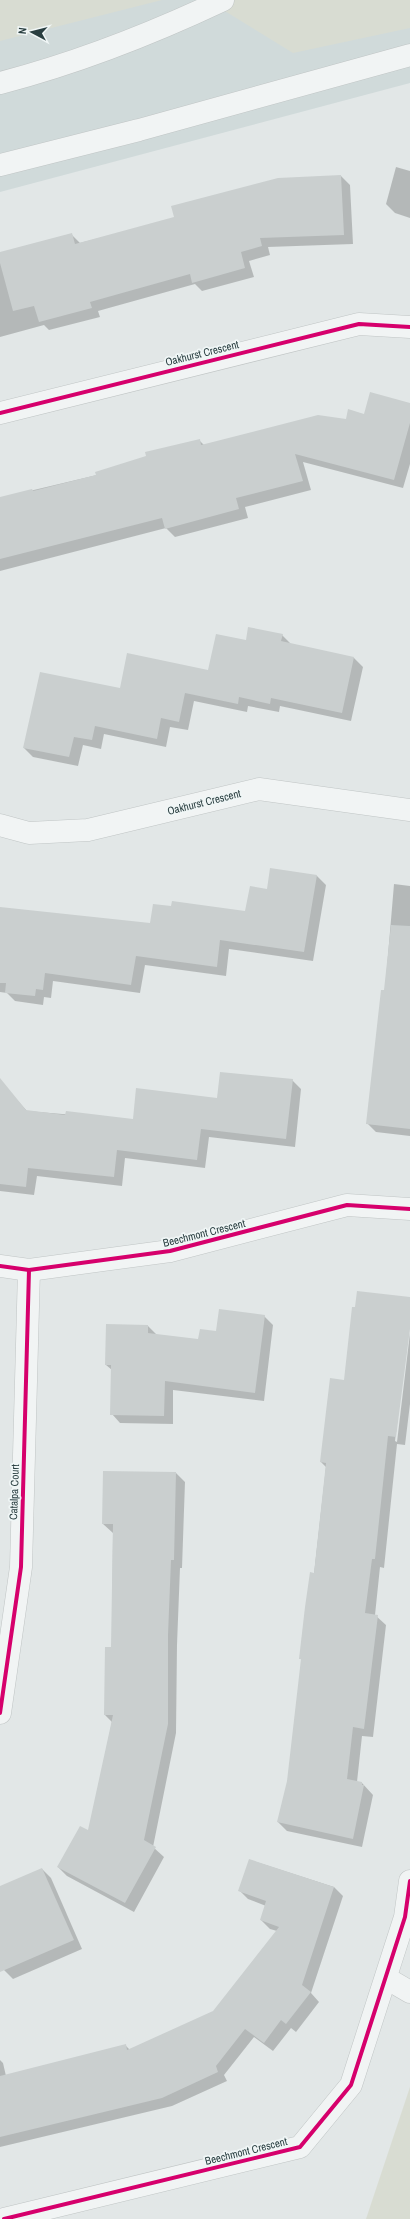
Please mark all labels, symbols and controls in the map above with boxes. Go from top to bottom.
north arrow [12,12,52,52]
text: N [15,27,29,35]
street label: Oakhurst Crescent [164,337,241,369]
street label: Oakhurst Crescent [166,786,243,818]
street label: Beechmont Crescent [161,1216,247,1250]
street label: Catalpa Court [6,1463,22,1520]
street label: Beechmont Crescent [203,2134,289,2168]

